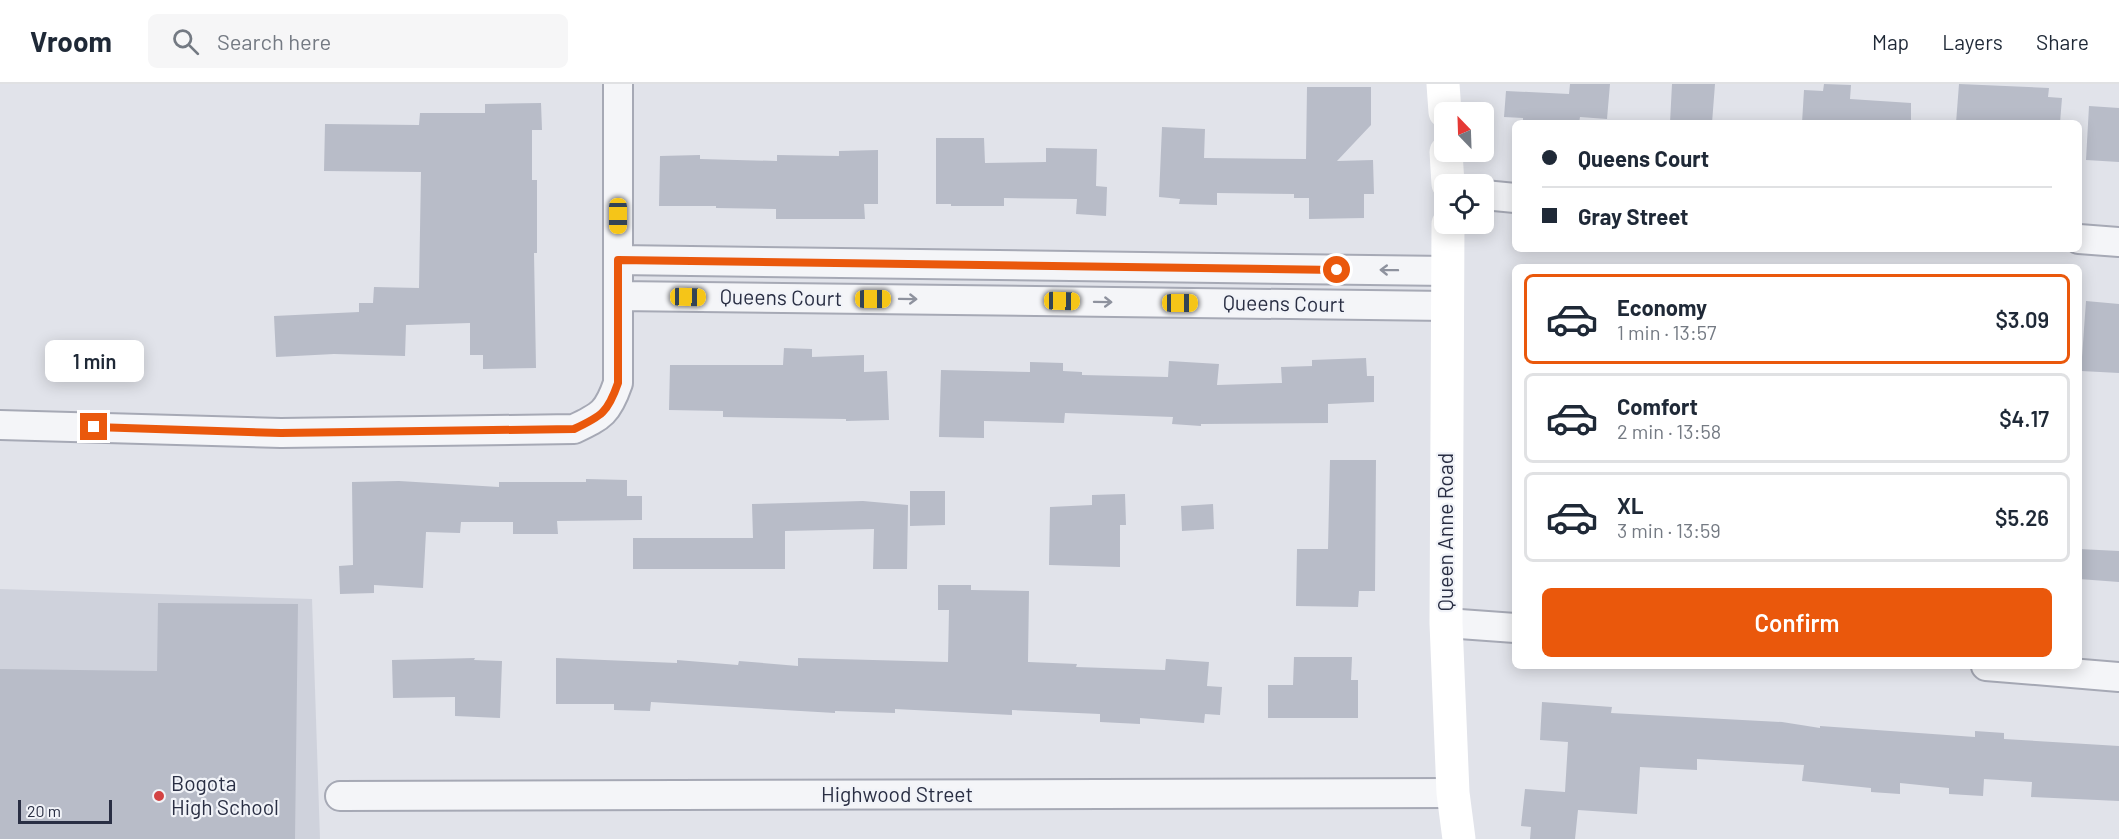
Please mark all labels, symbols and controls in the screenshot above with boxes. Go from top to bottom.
search box [148,14,568,68]
text: Vroom [30,24,112,58]
icon: search [169,25,202,58]
text: Search here [217,28,331,54]
text: Map [1872,29,1909,54]
text: Layers [1942,29,2003,54]
text: Share [2036,29,2089,54]
north arrow [1434,102,1494,162]
map controls [1434,102,1494,234]
text: Queens Court [1578,145,1709,171]
button: locate [1434,174,1494,234]
car [609,198,627,234]
text: Gray Street [1578,203,1688,229]
route start [1323,256,1350,283]
one-way arrow [1380,264,1400,276]
street label: Queens Court [720,283,842,310]
car [670,288,706,306]
street label: Queens Court [1223,289,1345,316]
car [855,290,891,308]
car [1044,292,1080,310]
icon: car [1545,292,1599,346]
one-way arrow [897,294,917,305]
car [1162,294,1198,312]
text: Economy [1617,294,1707,320]
one-way arrow [1092,296,1112,308]
text: $3.09 [1995,306,2049,332]
text: 1 min · 13:57 [1617,320,1716,344]
callout: 1 min [44,340,144,382]
text: 1 min [73,349,116,373]
icon: car [1545,391,1599,445]
text: Comfort [1617,393,1698,419]
text: $4.17 [1999,405,2049,431]
route end [80,413,107,440]
text: 2 min · 13:58 [1617,419,1721,443]
street label: Queen Anne Road [1432,453,1457,611]
icon: car [1545,490,1599,544]
text: XL [1617,492,1643,518]
text: $5.26 [1995,504,2049,530]
text: 3 min · 13:59 [1617,518,1721,542]
button: Confirm [1542,588,2052,657]
place label: Bogota High School [171,770,279,819]
street label: Highwood Street [821,781,973,806]
marker: Bogota High School [152,789,166,803]
scale bar [18,797,112,824]
text: 20 m [27,801,61,820]

